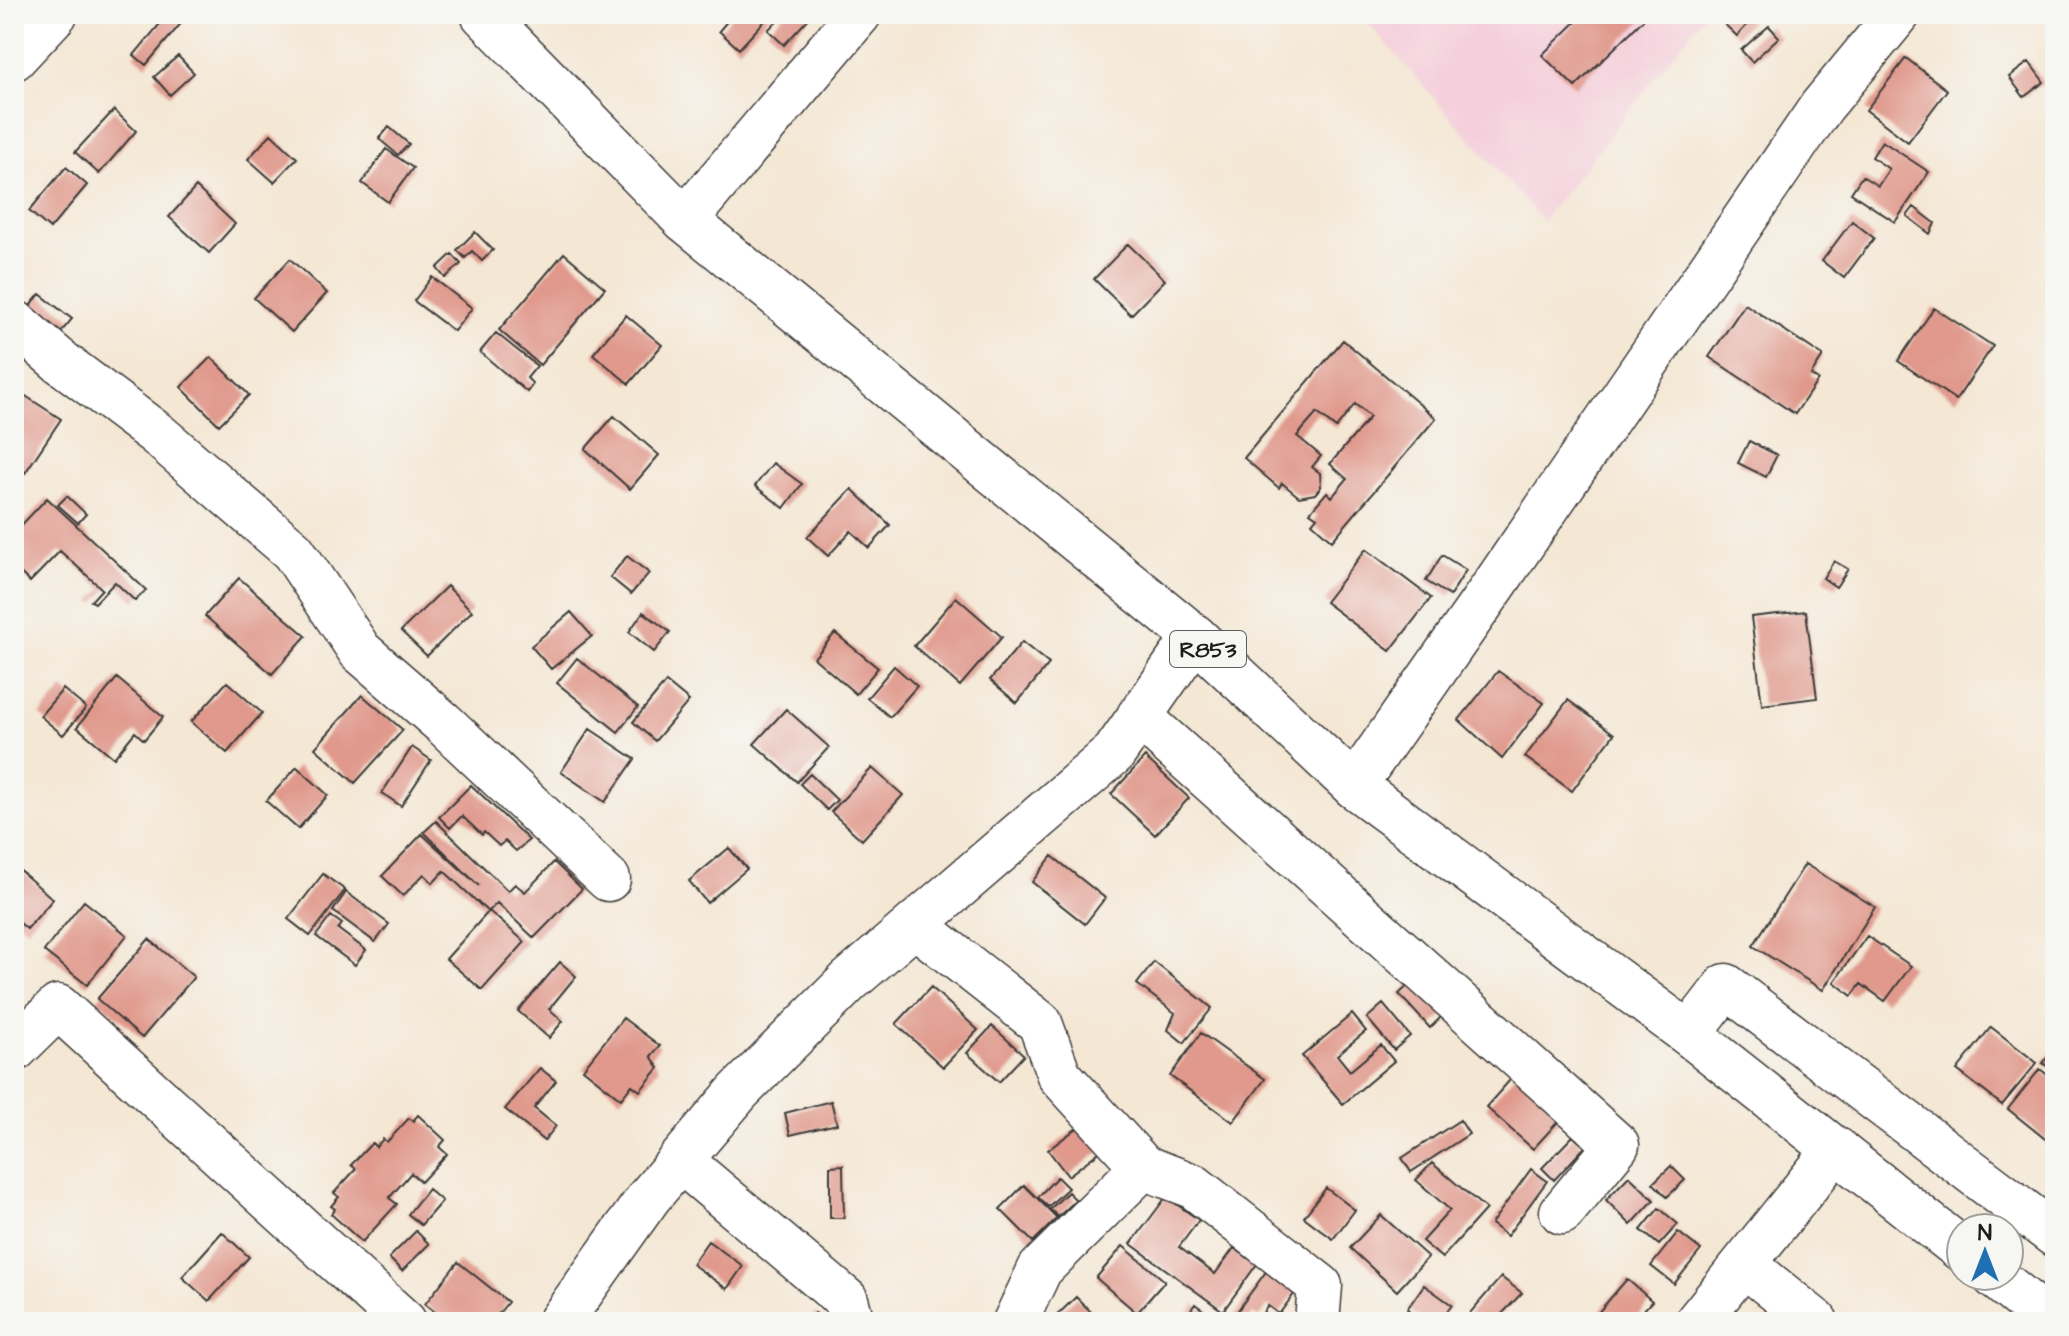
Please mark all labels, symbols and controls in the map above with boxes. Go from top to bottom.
road number: R853 [1170,631,1246,667]
north arrow [1945,1212,2025,1292]
text: N [1978,1218,1992,1249]

